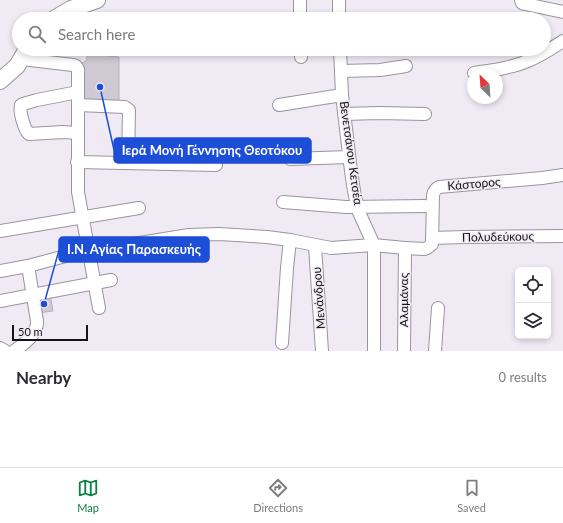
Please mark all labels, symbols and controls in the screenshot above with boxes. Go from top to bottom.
search box [12,12,551,56]
icon: search [26,23,48,45]
text: Search here [58,25,135,43]
north arrow [467,68,503,104]
street label: Βενετσάνου Κετσέα [337,100,366,207]
callout: Ιερά Μονή Γέννησης Θεοτόκου [114,138,311,163]
text: Ιερά Μονή Γέννησης Θεοτόκου [122,142,302,158]
street label: Κάστορος [447,174,502,193]
street label: Πολυδεύκους [462,228,535,245]
callout: Ι.Ν. Αγίας Παρασκευής [59,237,209,262]
text: Ι.Ν. Αγίας Παρασκευής [67,241,201,257]
street label: Μενάνδρου [309,266,328,330]
map controls [515,267,551,339]
button: locate [515,267,551,303]
street label: Αλαμάνας [396,272,411,327]
button: layers [515,303,551,339]
scale bar [12,323,88,342]
text: 50 m [18,325,43,338]
text: Nearby [16,367,71,388]
text: 0 results [499,369,547,385]
tab: Map [77,477,99,514]
tab: Directions [253,477,303,514]
tab: Saved [457,477,486,514]

